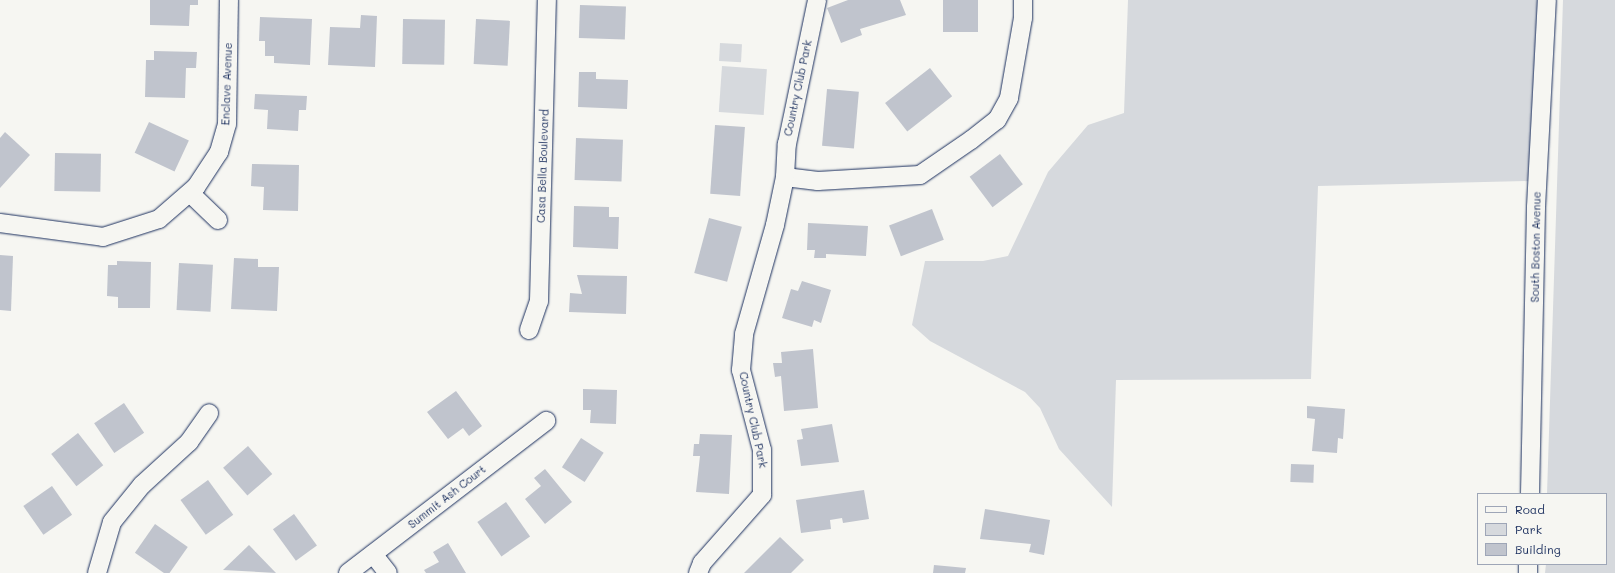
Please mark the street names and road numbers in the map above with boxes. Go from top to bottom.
street label: Country Club Park [781,39,815,137]
street label: Enclave Avenue [219,42,235,126]
street label: Casa Bella Boulevard [534,109,552,223]
street label: South Boston Avenue [1528,191,1544,303]
street label: Country Club Park [736,371,770,469]
street label: Summit Ash Court [406,463,488,531]

